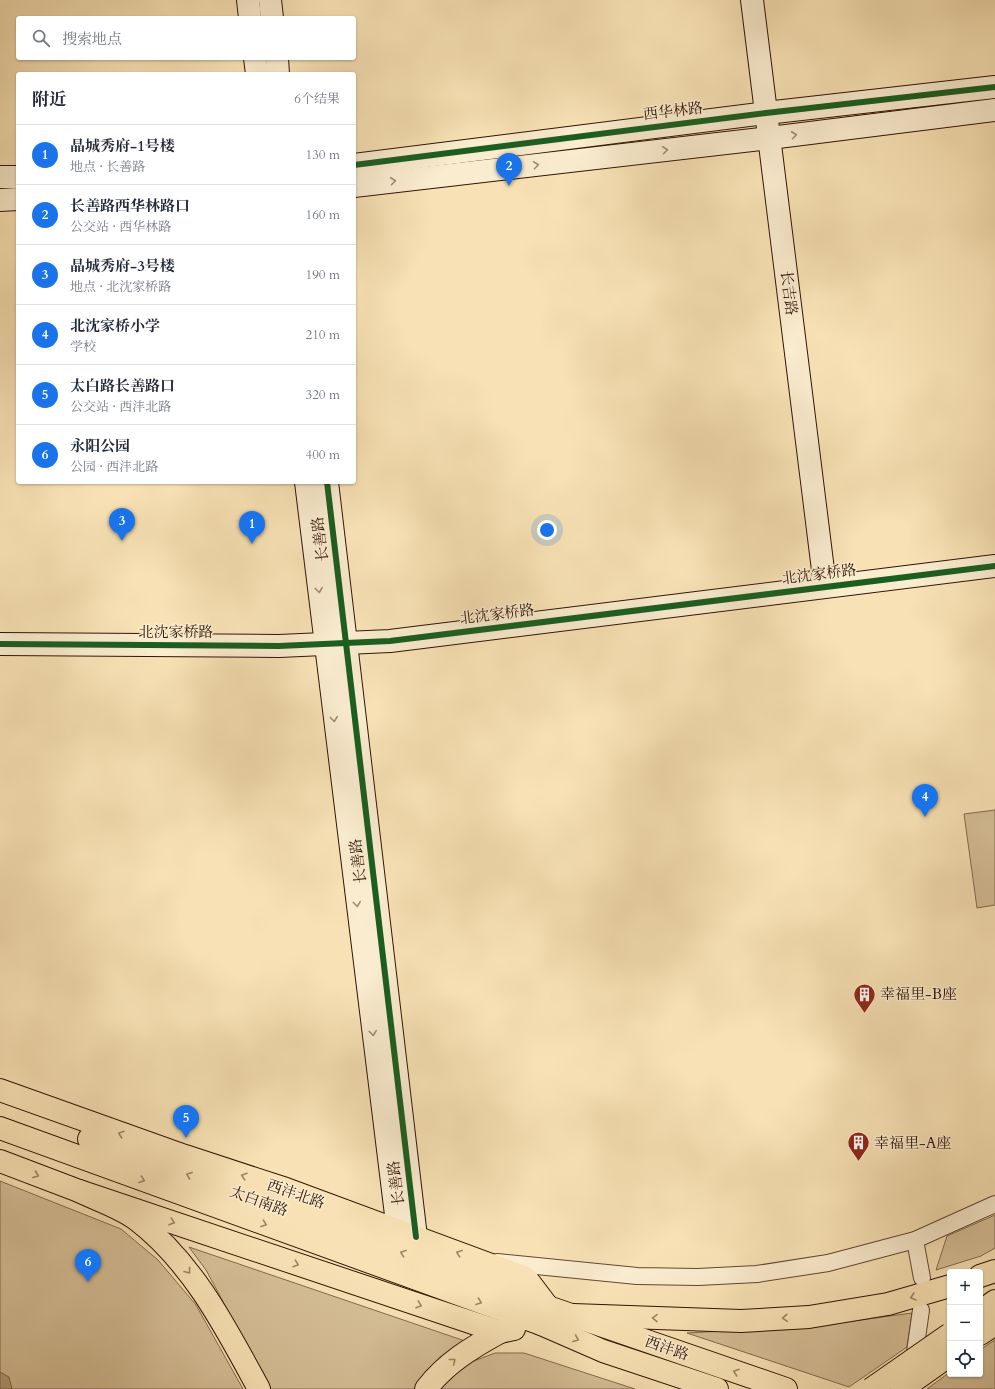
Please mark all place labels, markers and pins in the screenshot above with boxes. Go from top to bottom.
pin: 2 [496,153,522,186]
pin: 3 [109,508,135,541]
pin: 1 [239,511,265,544]
pin: 4 [912,784,938,817]
building icon: 幸福里-B座 [851,981,877,1014]
place label: 幸福里-B座 [880,984,957,1004]
pin: 5 [173,1105,199,1138]
building icon: 幸福里-A座 [845,1130,871,1163]
place label: 幸福里-A座 [874,1133,951,1153]
pin: 6 [75,1249,101,1282]

